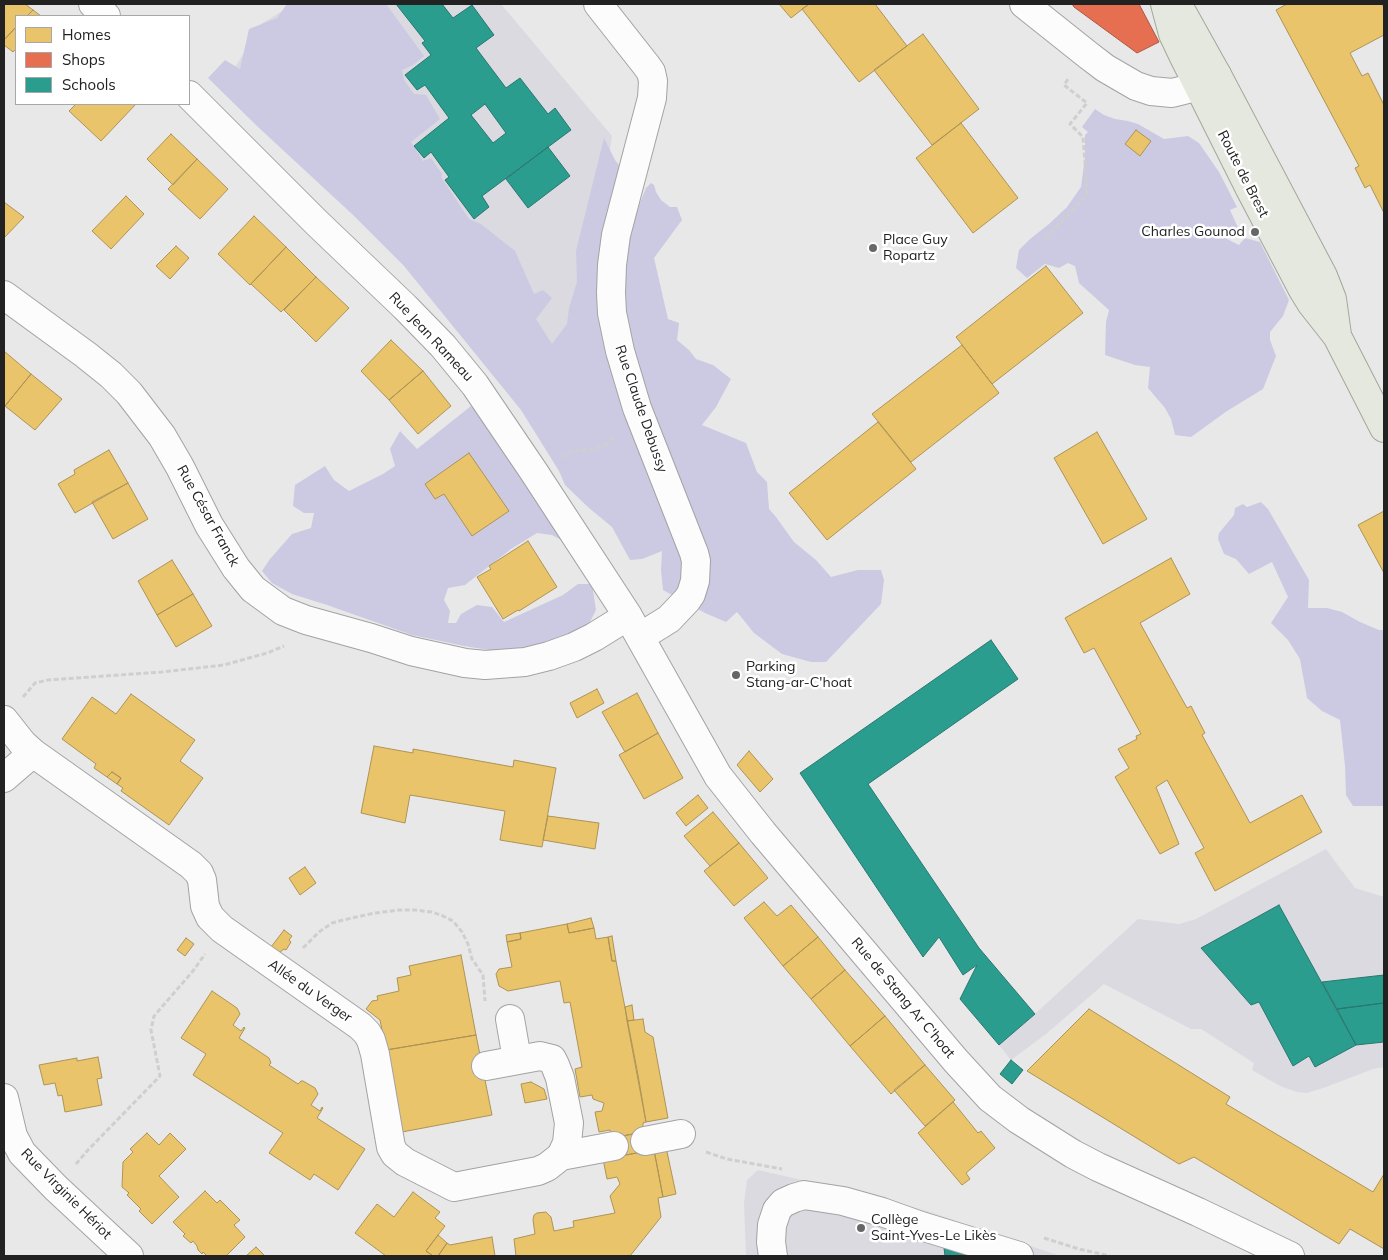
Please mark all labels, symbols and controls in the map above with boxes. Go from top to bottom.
legend [15,15,190,105]
text: Homes [62,25,111,44]
text: Shops [62,50,105,69]
text: Schools [62,75,116,94]
street label: Route de Brest [1214,128,1272,220]
place label: Charles Gounod [1141,224,1245,240]
marker: Charles Gounod [1249,226,1261,238]
place label: Place Guy Ropartz [883,232,948,264]
marker: Place Guy Ropartz [867,242,879,254]
street label: Rue Jean Rameau [385,289,477,385]
street label: Rue Claude Debussy [611,343,671,475]
street label: Rue César Franck [173,462,243,570]
place label: Parking Stang-ar-C'hoat [746,659,852,692]
marker: Parking Stang-ar-C'hoat [730,669,742,681]
street label: Rue de Stang Ar C'hoat [848,934,958,1062]
street label: Allée du Verger [265,956,355,1026]
street label: Rue Virginie Hériot [17,1145,115,1243]
place label: Collège Saint-Yves-Le Likès [871,1212,996,1244]
marker: Collège Saint-Yves-Le Likès [855,1222,867,1234]

